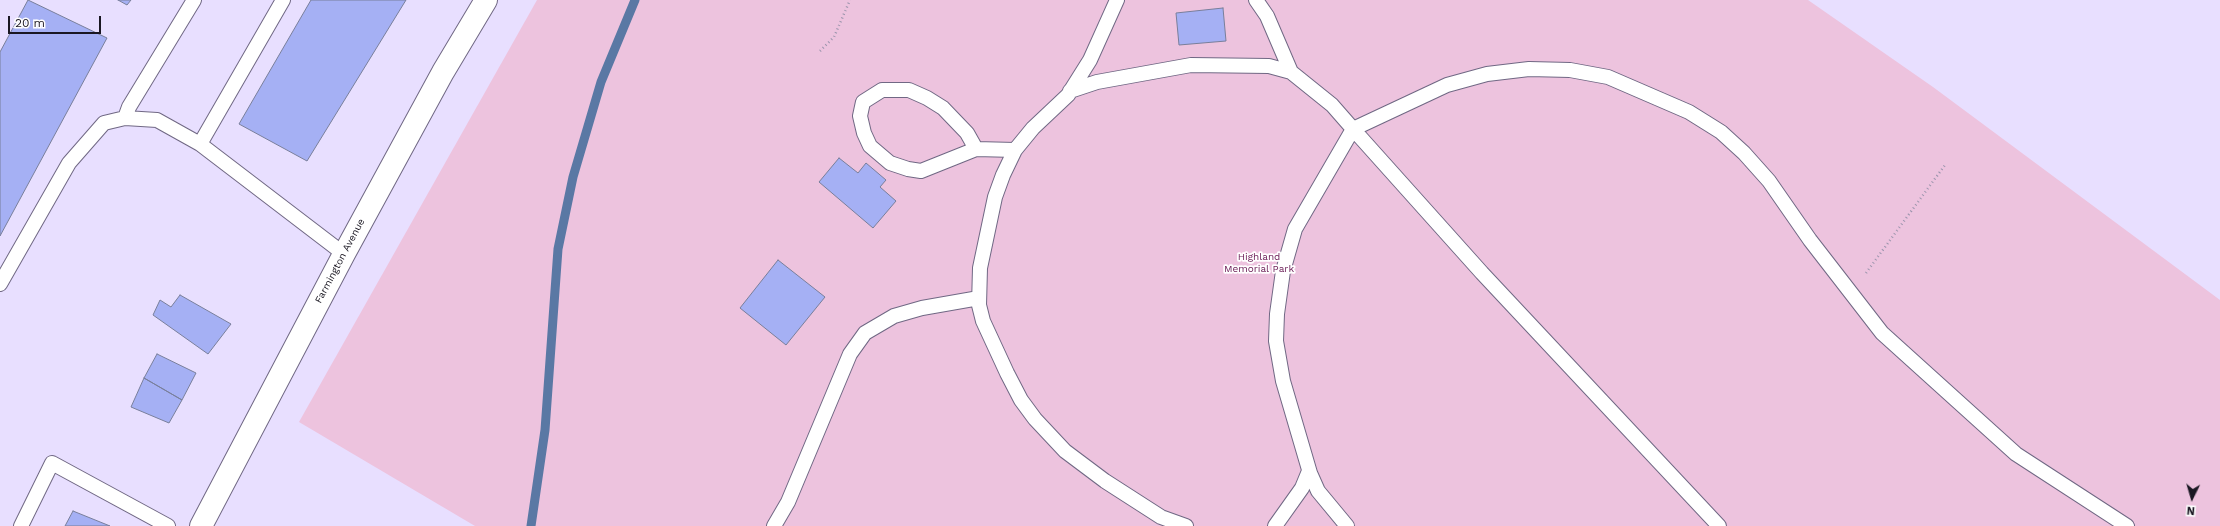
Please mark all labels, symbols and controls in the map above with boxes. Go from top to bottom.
scale bar [10,8,103,34]
text: 20 m [15,16,45,30]
street label: Farmington Avenue [313,217,367,305]
park label: Highland Memorial Park [1224,251,1294,274]
north arrow [2172,478,2212,518]
text: N [2186,504,2196,517]

